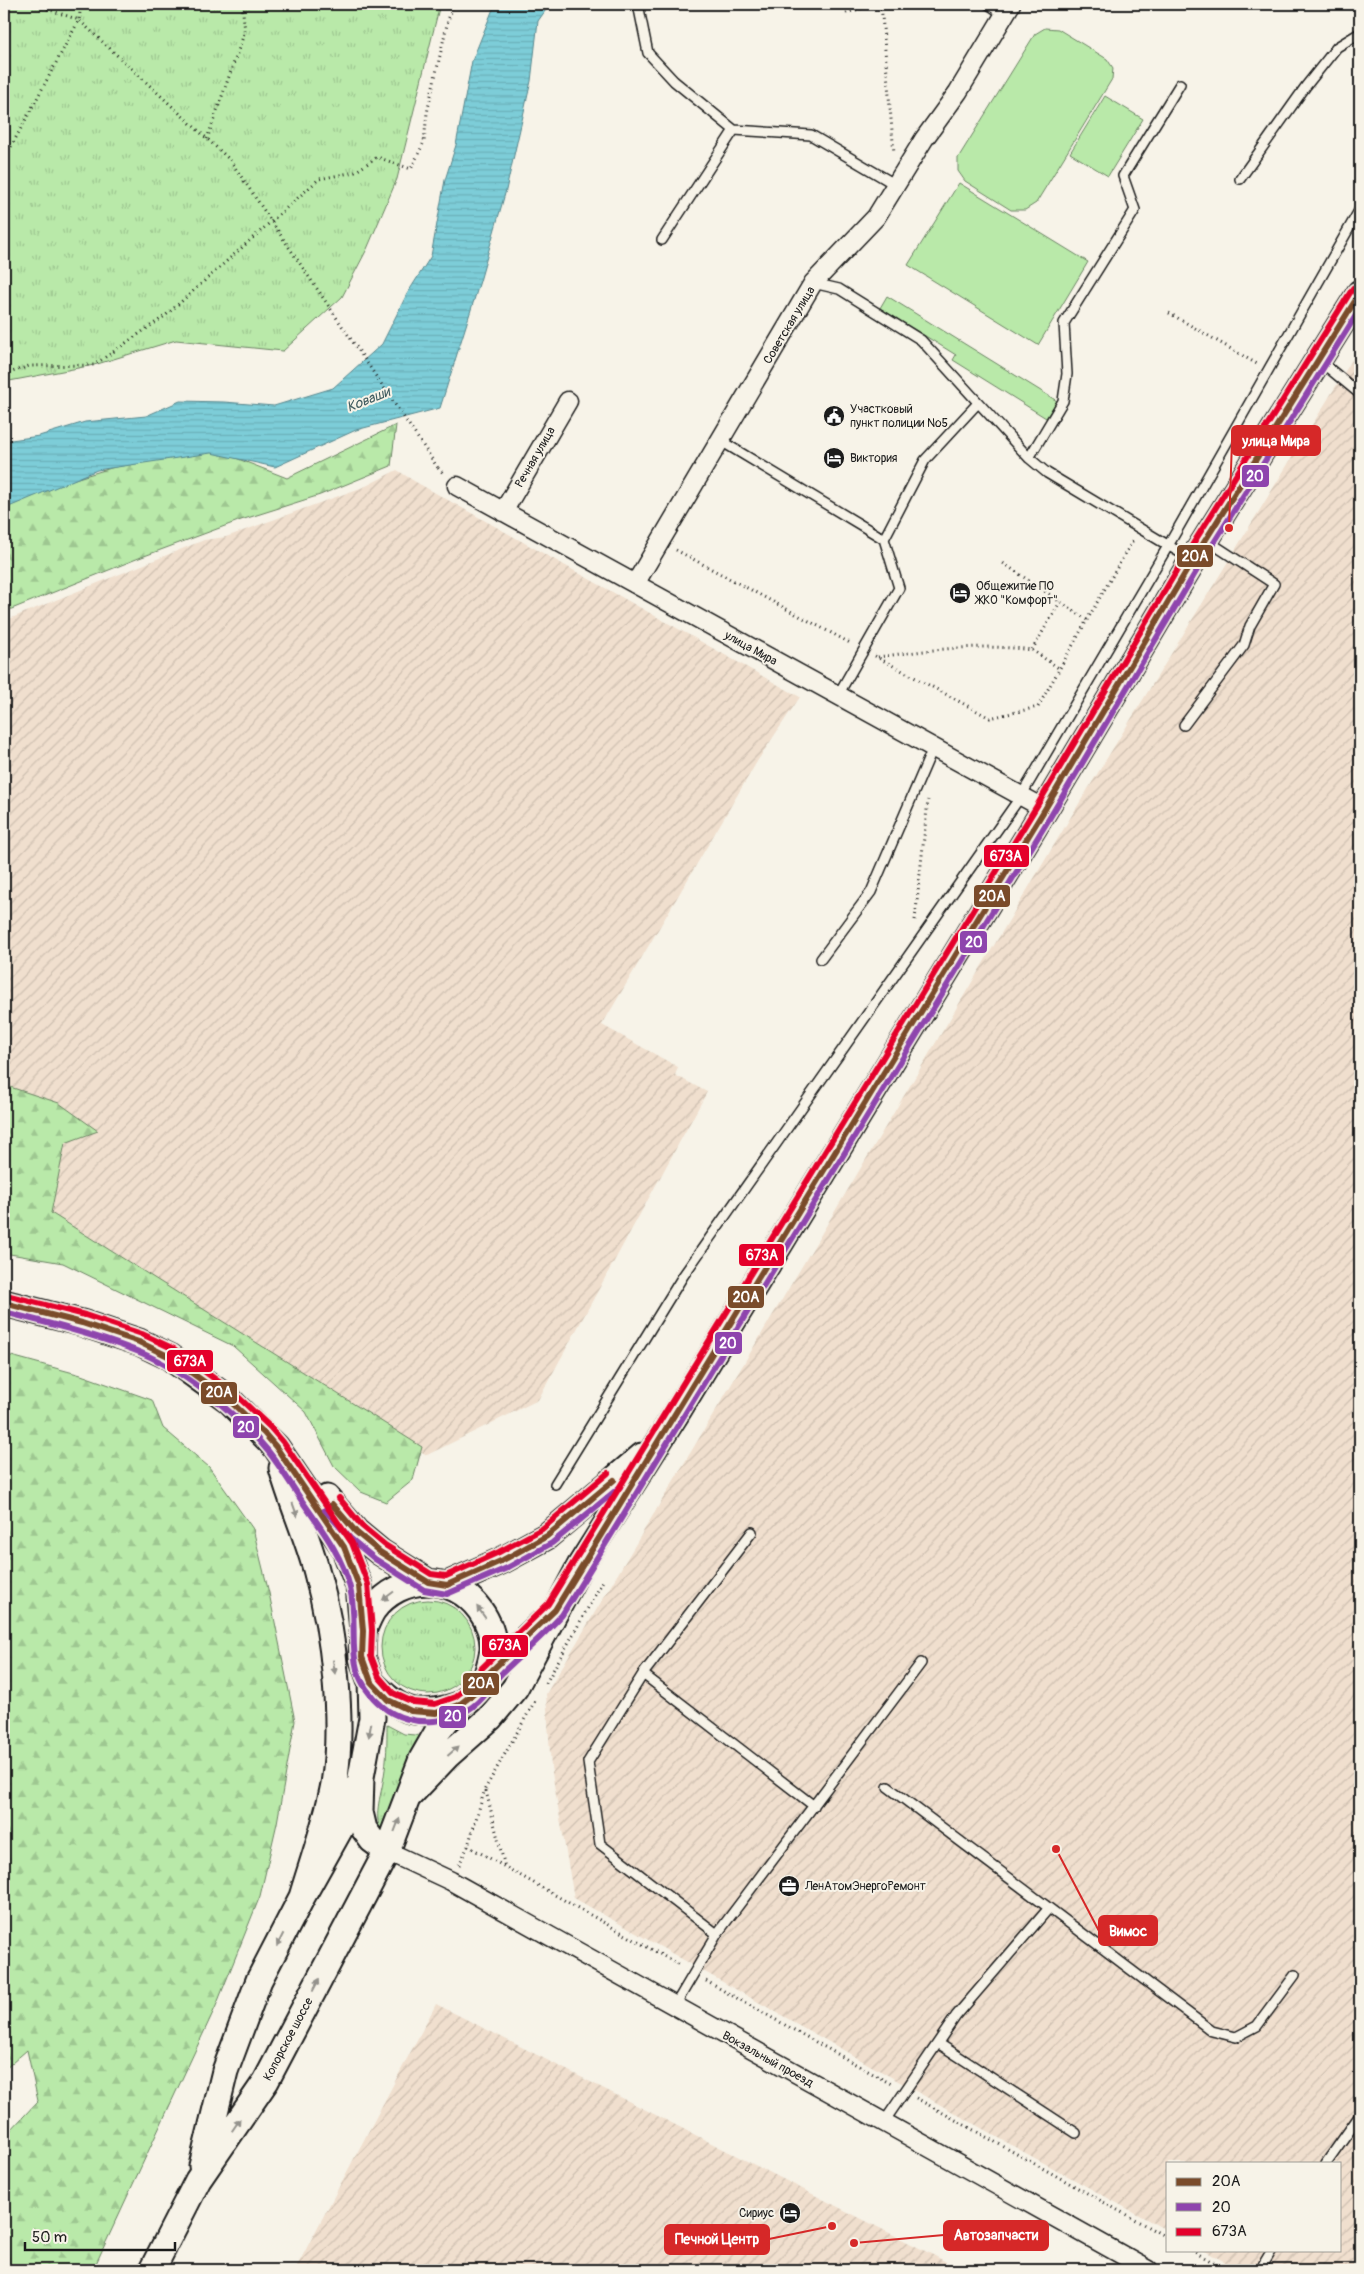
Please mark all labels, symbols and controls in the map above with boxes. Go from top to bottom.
street label: Советская улица [760,283,819,367]
water label: Коваши [344,382,394,416]
place label: Участковый пункт полиции №5 [850,402,948,431]
public building icon: Участковый пункт полиции №5 [822,404,846,428]
street label: Речная улица [512,424,559,490]
callout: улица Мира [1232,426,1320,455]
text: улица Мира [1241,433,1310,450]
hotel icon: Виктория [822,446,846,470]
place label: Виктория [850,451,898,466]
line badge: 20 [1241,464,1270,488]
text: 20 [1246,468,1264,485]
line badge: 20А [1176,544,1214,568]
text: 20А [1182,548,1208,565]
place label: Общежитие ПО ЖКО "Комфорт" [974,579,1058,608]
hotel icon: Общежитие ПО ЖКО "Комфорт" [948,581,972,605]
street label: улица Мира [721,627,780,669]
line badge: 673А [983,844,1030,868]
text: 673А [990,848,1022,865]
line badge: 20А [973,884,1011,908]
text: 20А [979,888,1005,905]
line badge: 20 [959,930,988,954]
text: 20 [965,934,983,951]
line badge: 673А [738,1243,785,1267]
text: 673А [746,1247,778,1264]
line badge: 20А [727,1285,765,1309]
text: 20А [733,1289,759,1306]
line badge: 20 [714,1331,743,1355]
text: 20 [719,1335,737,1352]
line badge: 673А [166,1349,214,1373]
text: 673А [174,1353,206,1370]
line badge: 20А [200,1381,238,1405]
text: 20А [206,1384,232,1401]
line badge: 20 [232,1415,260,1439]
text: 20 [237,1419,255,1436]
one-way arrow [292,1503,299,1518]
one-way arrow [381,1591,395,1601]
one-way arrow [476,1606,487,1619]
line badge: 673А [481,1634,529,1658]
text: 673А [489,1637,521,1654]
one-way arrow [330,1660,338,1676]
line badge: 20А [462,1672,500,1696]
text: 20А [468,1675,494,1692]
line badge: 20 [438,1705,467,1729]
text: 20 [444,1708,462,1725]
one-way arrow [365,1722,373,1738]
one-way arrow [447,1746,459,1757]
one-way arrow [394,1817,401,1832]
office icon: ЛенАтомЭнергоРемонт [777,1874,801,1898]
place label: ЛенАтомЭнергоРемонт [804,1879,926,1894]
callout: Вимос [1099,1916,1157,1945]
text: Вимос [1109,1923,1147,1940]
one-way arrow [275,1933,283,1947]
one-way arrow [312,1978,320,1992]
street label: Копорское шоссе [260,1995,317,2083]
street label: Вокзальный проезд [720,2028,817,2091]
one-way arrow [231,2119,240,2132]
legend [1166,2162,1342,2252]
text: 20А [1212,2172,1241,2191]
text: 20 [1212,2198,1231,2217]
hotel icon: Сириус [778,2201,802,2225]
place label: Сириус [739,2206,774,2221]
scale bar [25,2219,175,2251]
callout: Автозапчасти [944,2221,1048,2250]
text: 673А [1212,2222,1247,2241]
callout: Печной Центр [665,2225,769,2254]
text: Автозапчасти [954,2227,1039,2244]
text: 50 m [32,2228,67,2247]
text: Печной Центр [675,2231,759,2248]

